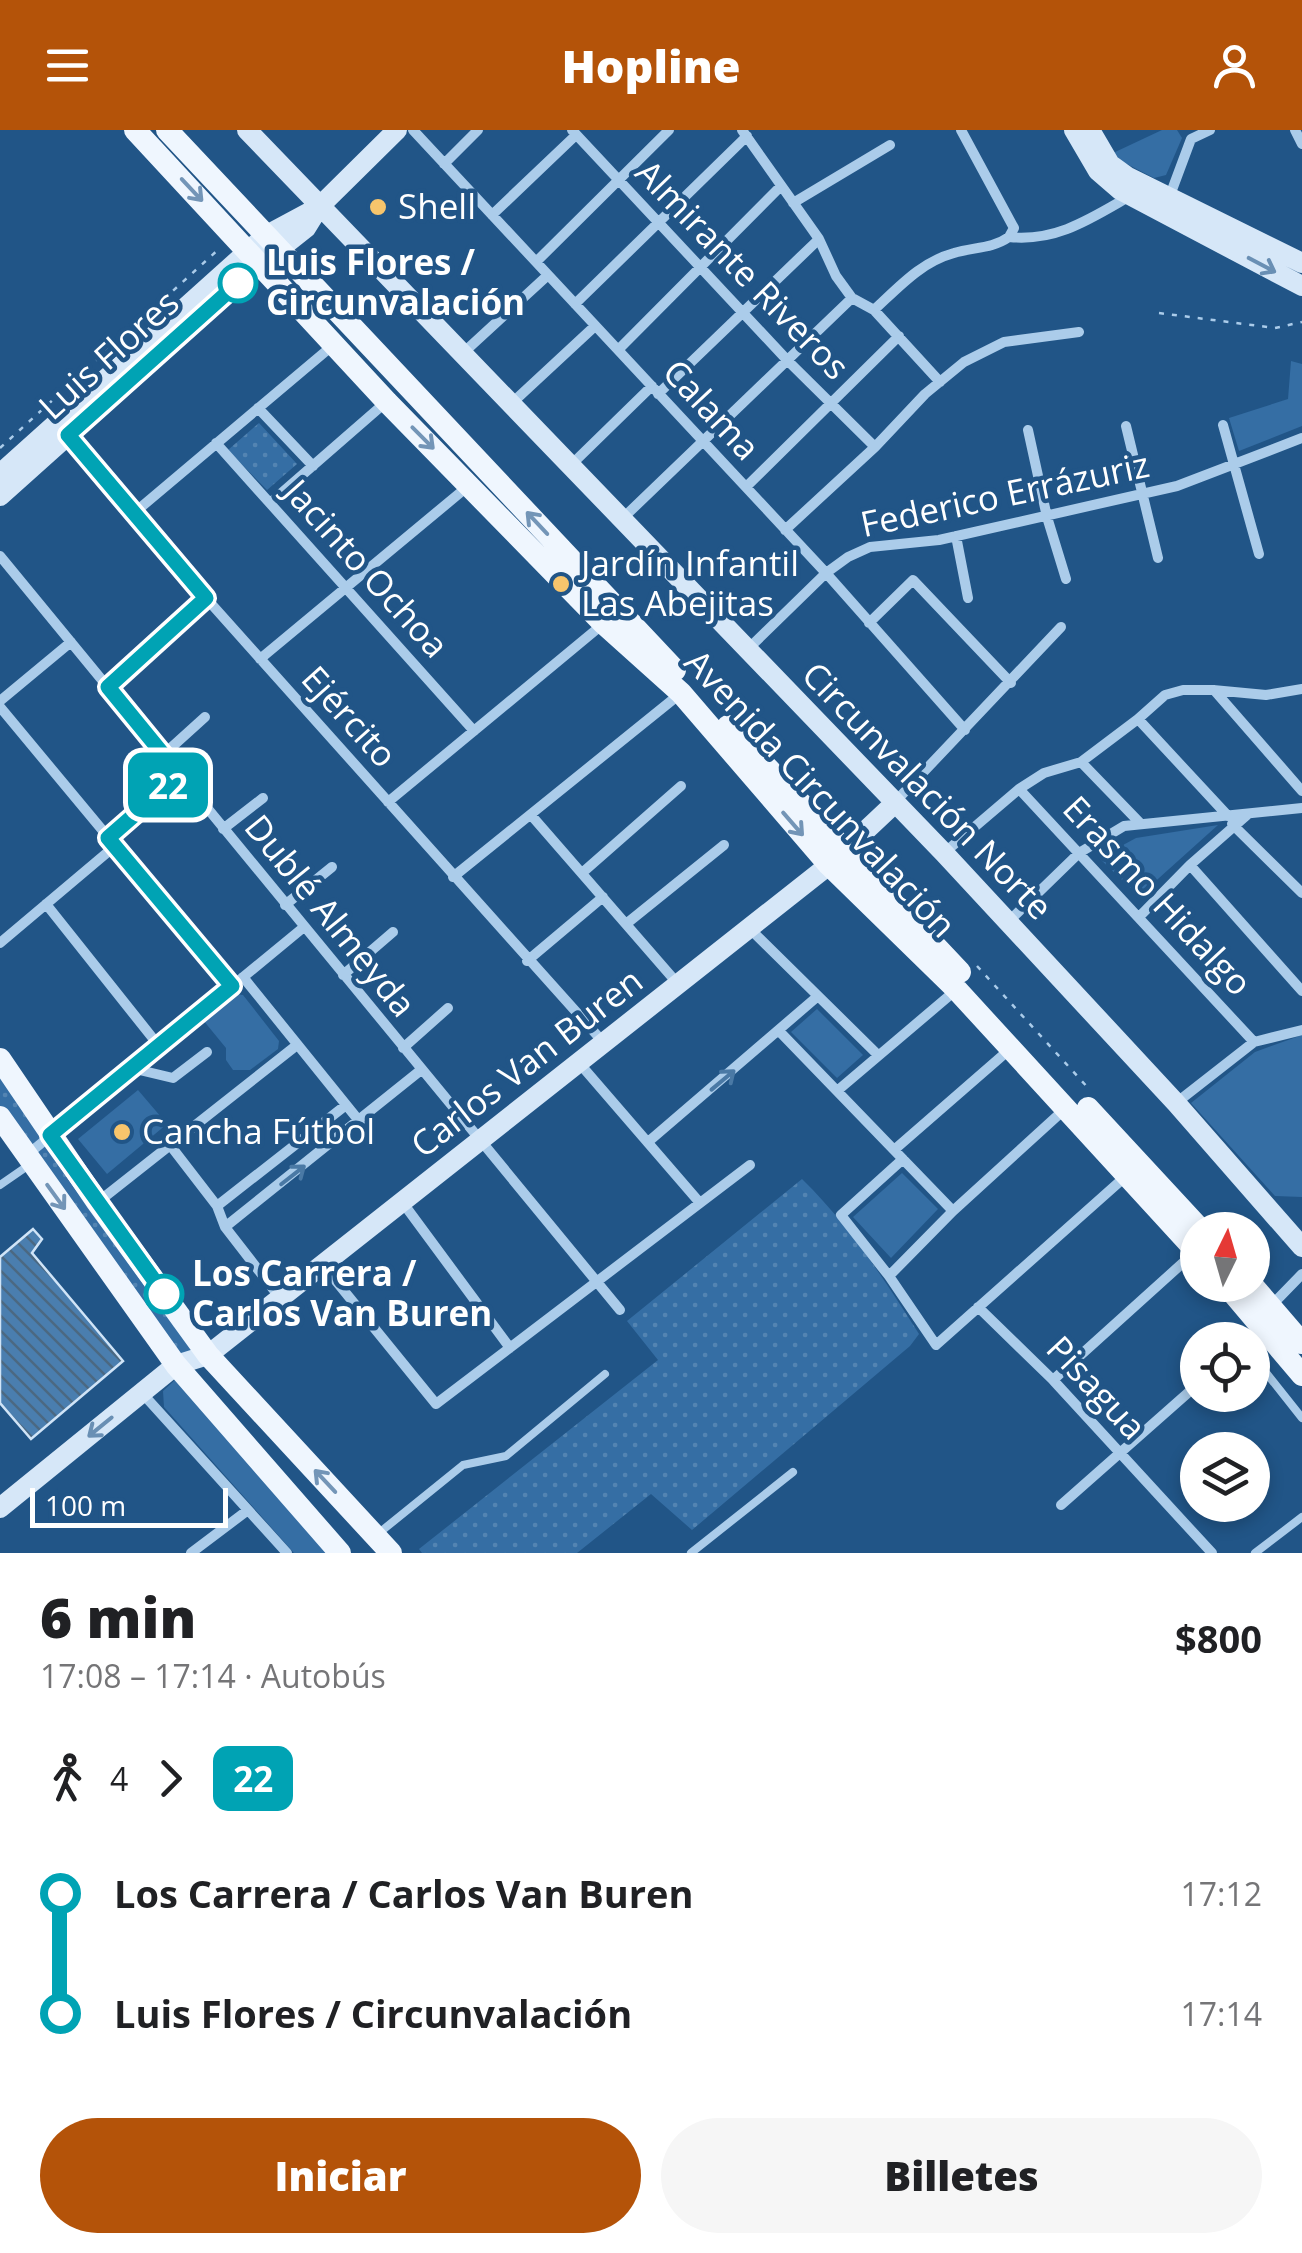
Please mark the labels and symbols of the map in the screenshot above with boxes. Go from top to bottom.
street label: Almirante Riveros [626,149,860,389]
one-way arrow [180,178,204,202]
place label: Shell [398,182,476,229]
marker: Shell [367,196,389,218]
place label: Luis Flores / Circunvalación [266,238,525,325]
one-way arrow [1247,256,1277,275]
marker: Luis Flores / Circunvalación [219,264,257,302]
street label: Luis Flores [28,279,188,429]
street label: Calama [653,348,771,469]
one-way arrow [411,426,435,450]
street label: Federico Errázuriz [856,440,1153,547]
street label: Jacinto Ochoa [273,467,460,667]
one-way arrow [525,512,549,536]
place label: Jardín Infantil Las Abejitas [578,539,799,626]
marker: Jardín Infantil Las Abejitas [550,573,572,595]
street label: Avenida Circunvalación [675,639,967,947]
street label: Circunvalación Norte [793,651,1063,929]
street label: Ejército [292,655,408,777]
line badge: 22 [123,752,213,818]
street label: Erasmo Hidalgo [1053,785,1263,1005]
street label: Dublé Almeyda [235,804,427,1026]
one-way arrow [782,810,804,836]
street label: Carlos Van Buren [401,957,652,1167]
one-way arrow [709,1069,735,1091]
place label: Cancha Fútbol [142,1107,375,1154]
marker: Cancha Fútbol [111,1121,133,1143]
one-way arrow [279,1164,305,1186]
one-way arrow [45,1183,66,1210]
north arrow [1180,1212,1270,1302]
place label: Los Carrera / Carlos Van Buren [192,1249,492,1336]
marker: Los Carrera / Carlos Van Buren [145,1275,183,1313]
street label: Pisagua [1037,1325,1157,1449]
one-way arrow [88,1416,114,1438]
one-way arrow [313,1470,337,1494]
scale bar [30,1483,228,1528]

